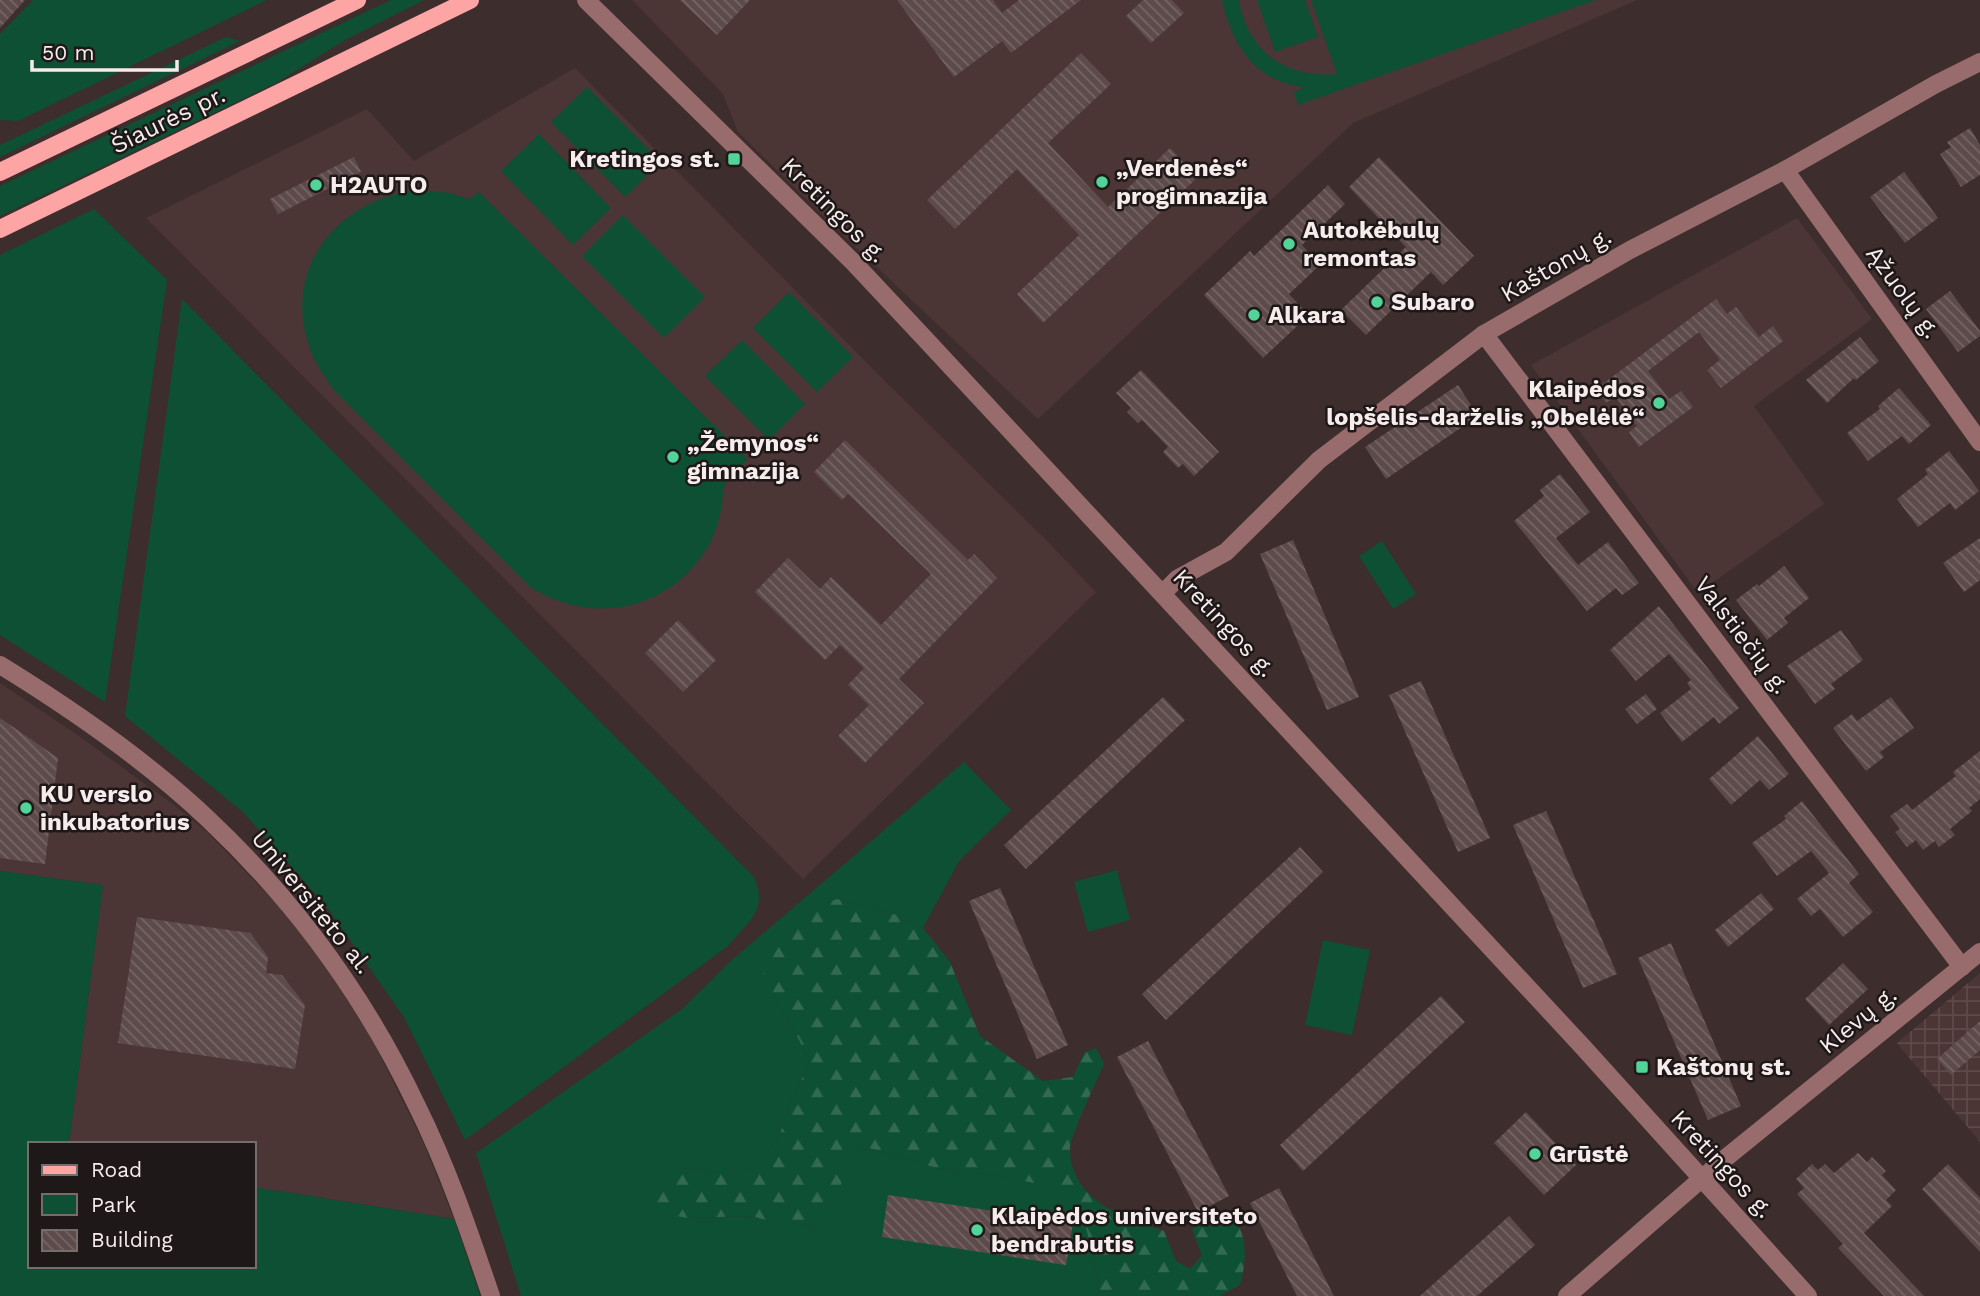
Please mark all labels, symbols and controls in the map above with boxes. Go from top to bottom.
scale bar [32,28,177,72]
text: 50 m [42,40,94,65]
street label: Šiaurės pr. [106,80,230,160]
place label: Kretingos st. [569,145,720,173]
marker: Kretingos st. [726,151,742,167]
street label: Kretingos g. [776,152,892,268]
place label: „Verdenės“ progimnazija [1116,154,1268,210]
place label: H2AUTO [330,171,427,199]
marker: „Verdenės“ progimnazija [1094,174,1110,190]
marker: H2AUTO [308,177,324,193]
place label: Autokėbulų remontas [1303,216,1440,272]
street label: Kaštonų g. [1496,222,1616,308]
marker: Autokėbulų remontas [1281,236,1297,252]
street label: Ąžuolų g. [1860,240,1946,344]
place label: Subaro [1391,288,1475,316]
marker: Subaro [1369,294,1385,310]
place label: Alkara [1268,301,1345,329]
marker: Alkara [1246,307,1262,323]
place label: Klaipėdos lopšelis-darželis „Obelėlė“ [1326,375,1645,431]
marker: Klaipėdos lopšelis-darželis „Obelėlė“ [1651,395,1667,411]
place label: „Žemynos“ gimnazija [687,429,819,485]
marker: „Žemynos“ gimnazija [665,449,681,465]
street label: Kretingos g. [1167,563,1281,683]
street label: Valstiečių g. [1689,571,1795,699]
place label: KU verslo inkubatorius [40,780,190,836]
marker: KU verslo inkubatorius [18,800,34,816]
street label: Universiteto al. [246,825,378,979]
street label: Klevų g. [1814,980,1902,1060]
place label: Kaštonų st. [1656,1053,1791,1081]
marker: Kaštonų st. [1634,1059,1650,1075]
street label: Kretingos g. [1665,1104,1779,1224]
place label: Grūstė [1549,1140,1629,1168]
legend [28,1142,256,1268]
marker: Grūstė [1527,1146,1543,1162]
text: Road [91,1157,142,1182]
text: Park [91,1192,136,1217]
place label: Klaipėdos universiteto bendrabutis [991,1202,1257,1258]
marker: Klaipėdos universiteto bendrabutis [969,1222,985,1238]
text: Building [91,1227,173,1252]

